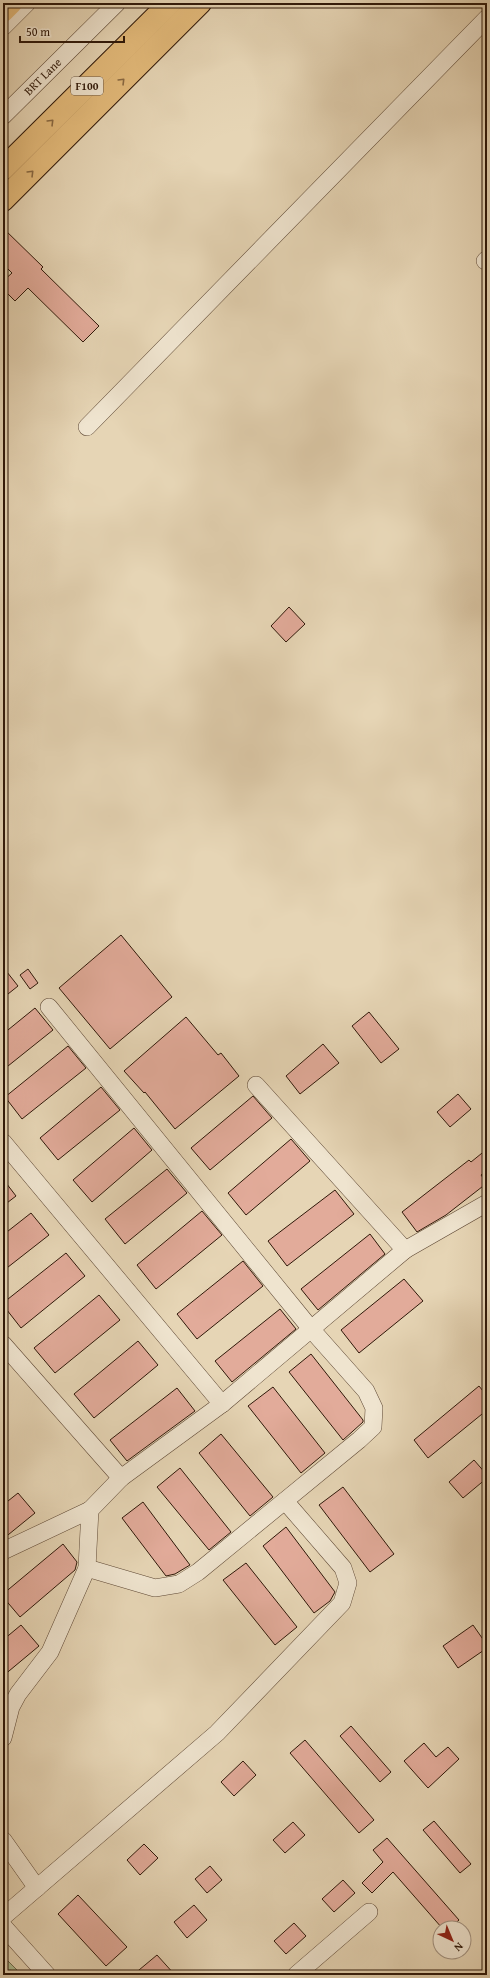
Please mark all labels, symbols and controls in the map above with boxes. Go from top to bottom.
scale bar [20,18,124,44]
text: 50 m [26,23,50,40]
street label: BRT Lane [20,53,65,99]
road number: F100 [71,77,103,95]
one-way arrow [117,78,125,86]
one-way arrow [46,119,54,127]
one-way arrow [26,170,34,178]
north arrow [432,1920,472,1960]
text: N [450,1939,467,1956]

